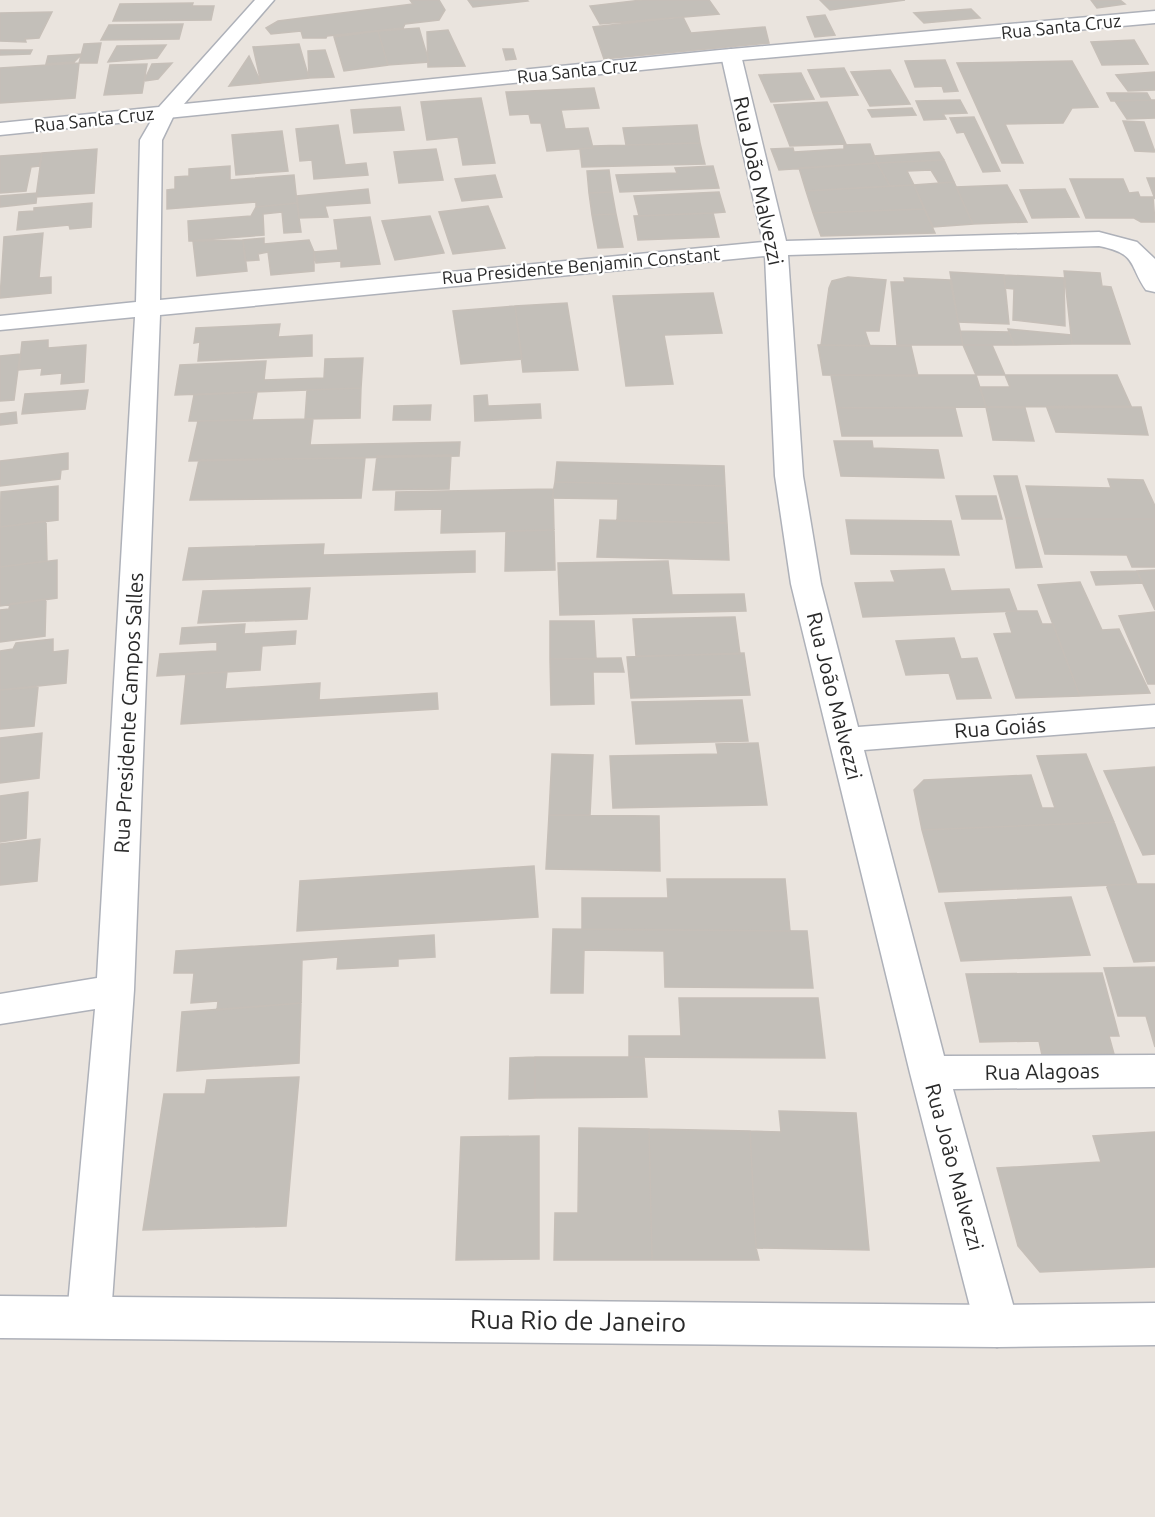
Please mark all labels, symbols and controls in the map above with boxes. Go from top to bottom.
street label: Rua Santa Cruz [1000,10,1122,42]
street label: Rua Santa Cruz [516,54,638,86]
street label: Rua João Malvezzi [729,94,789,267]
street label: Rua Santa Cruz [33,103,155,135]
street label: Rua Presidente Benjamin Constant [441,243,721,287]
street label: Rua Presidente Campos Salles [109,572,147,854]
street label: Rua João Malvezzi [803,609,867,782]
street label: Rua Goiás [953,712,1047,742]
street label: Rua Alagoas [984,1058,1100,1084]
street label: Rua João Malvezzi [921,1081,989,1253]
street label: Rua Rio de Janeiro [470,1304,686,1337]

